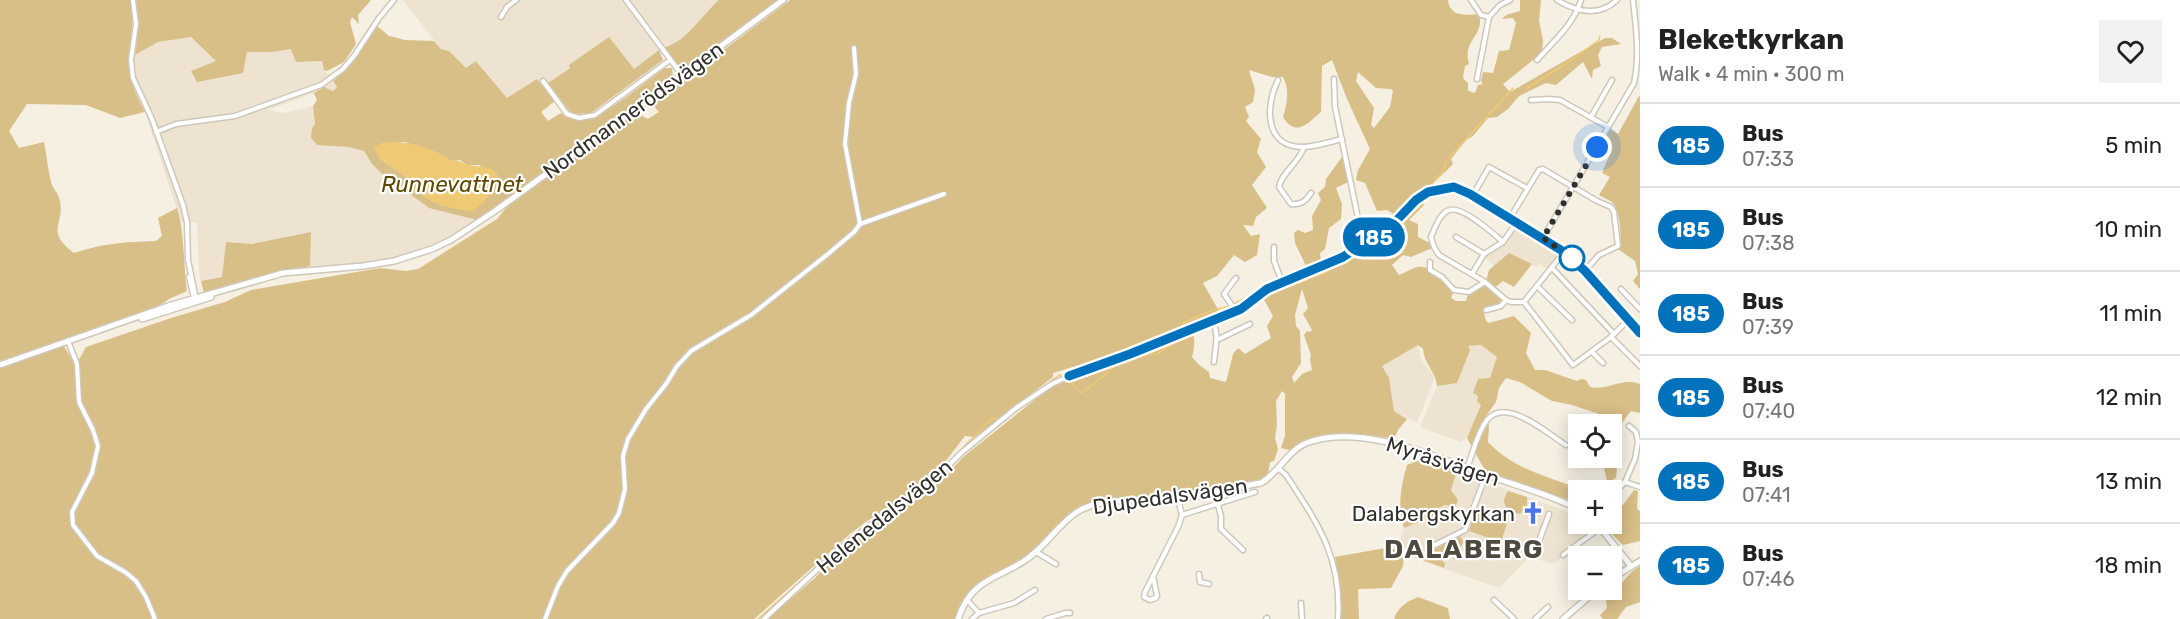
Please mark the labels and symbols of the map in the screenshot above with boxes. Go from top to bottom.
street label: Nordmannerödsvägen [538,36,728,184]
your location [1582,132,1612,162]
water label: Runnevattnet [381,171,524,198]
line badge: 185 [1340,218,1408,256]
unlabelled marker [1559,245,1585,271]
street label: Myråsvägen [1383,431,1503,491]
street label: Helenedalsvägen [811,454,957,578]
street label: Djupedalsvägen [1091,473,1249,519]
church icon: Dalabergskyrkan [1520,500,1546,526]
place label: Dalabergskyrkan [1352,501,1515,526]
district label: DALABERG [1384,533,1544,565]

